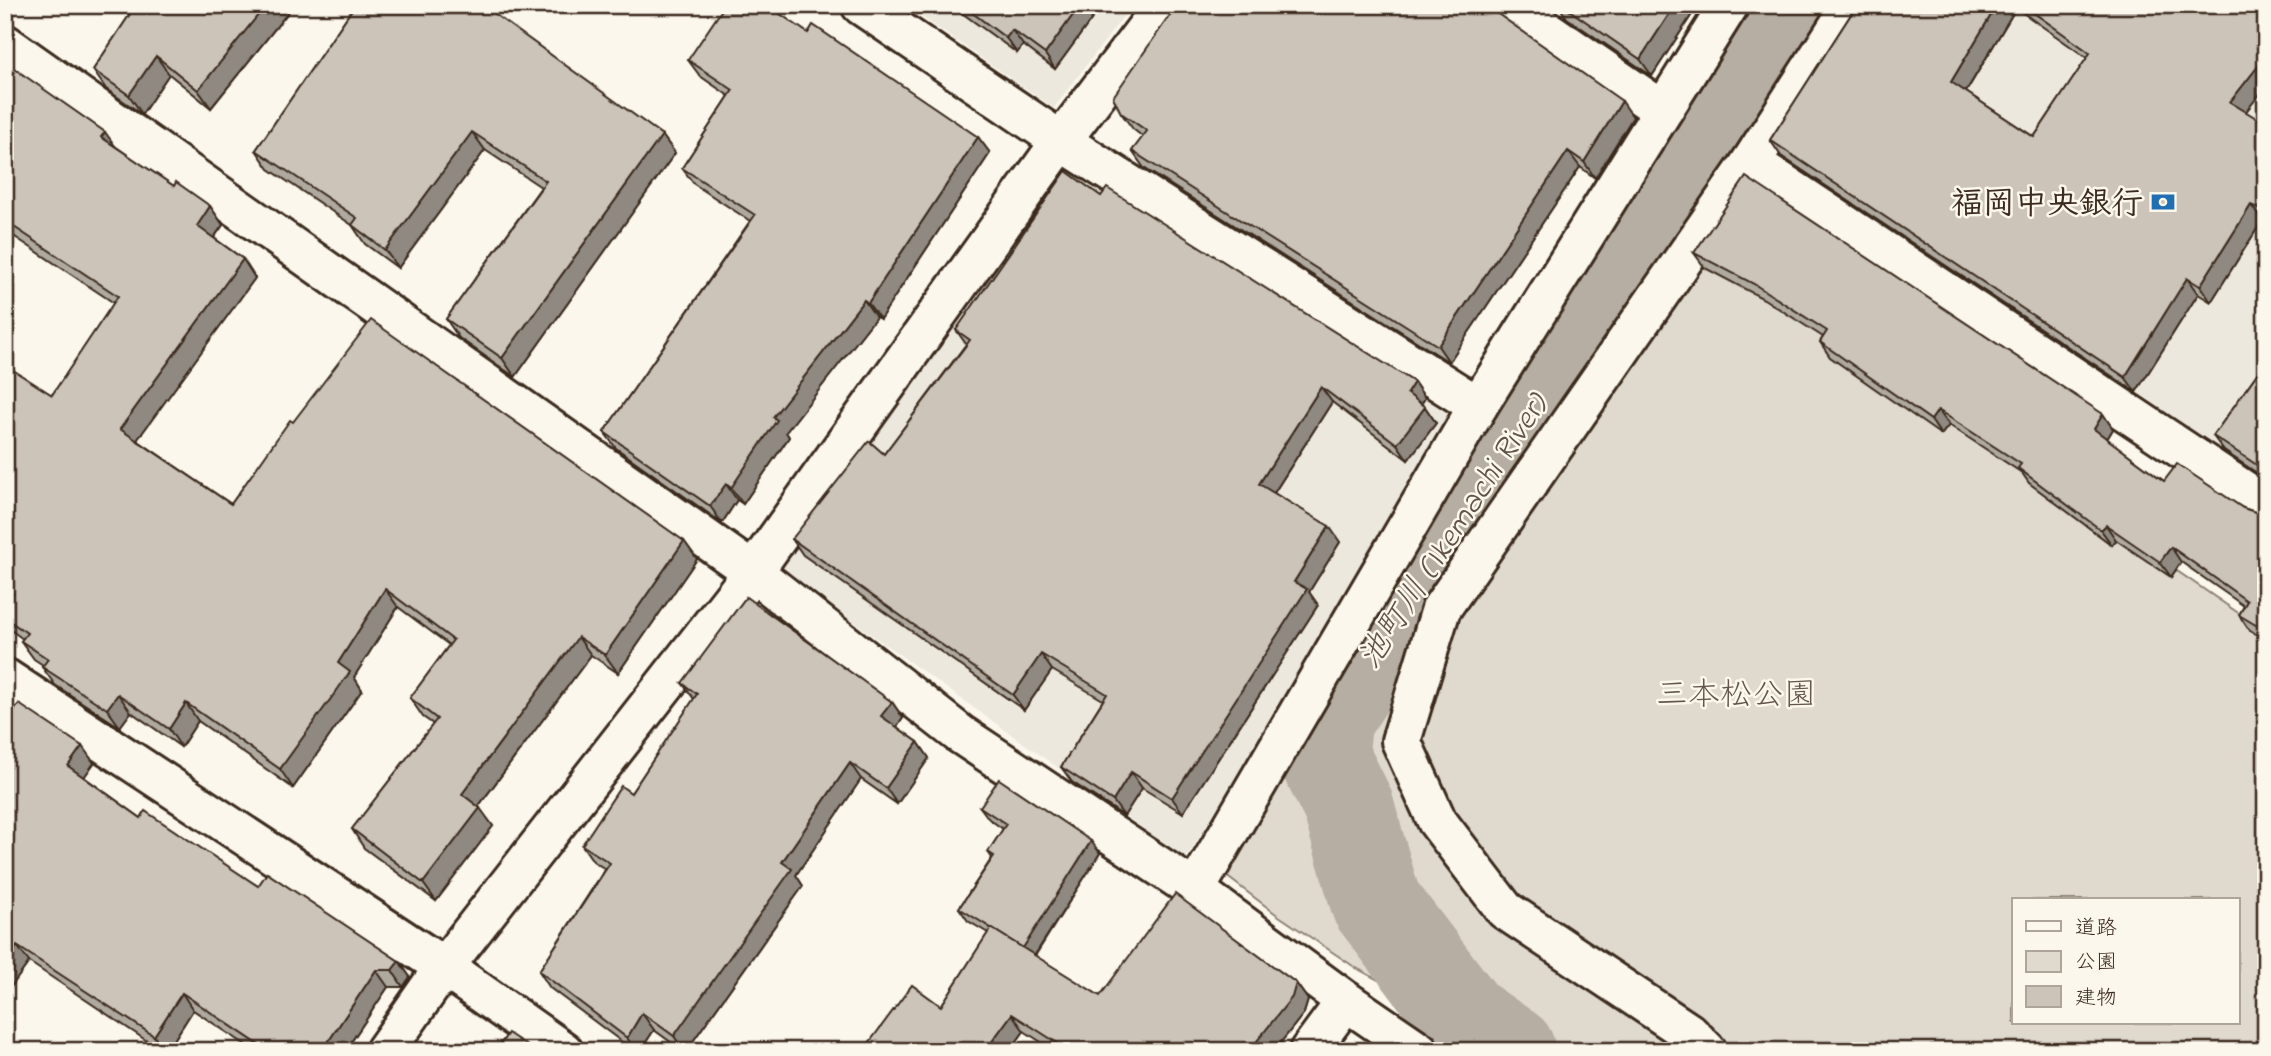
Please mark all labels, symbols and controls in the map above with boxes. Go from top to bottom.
place label: 福岡中央銀行 [1951,182,2143,229]
bank icon: 福岡中央銀行 [2149,188,2177,216]
water label: 池町川 (Ikemachi River) [1347,383,1563,679]
park label: 三本松公園 [1656,673,1816,720]
legend [2012,898,2240,1024]
text: 道路 [2075,914,2117,944]
text: 公園 [2075,948,2117,978]
text: 建物 [2075,984,2117,1014]

